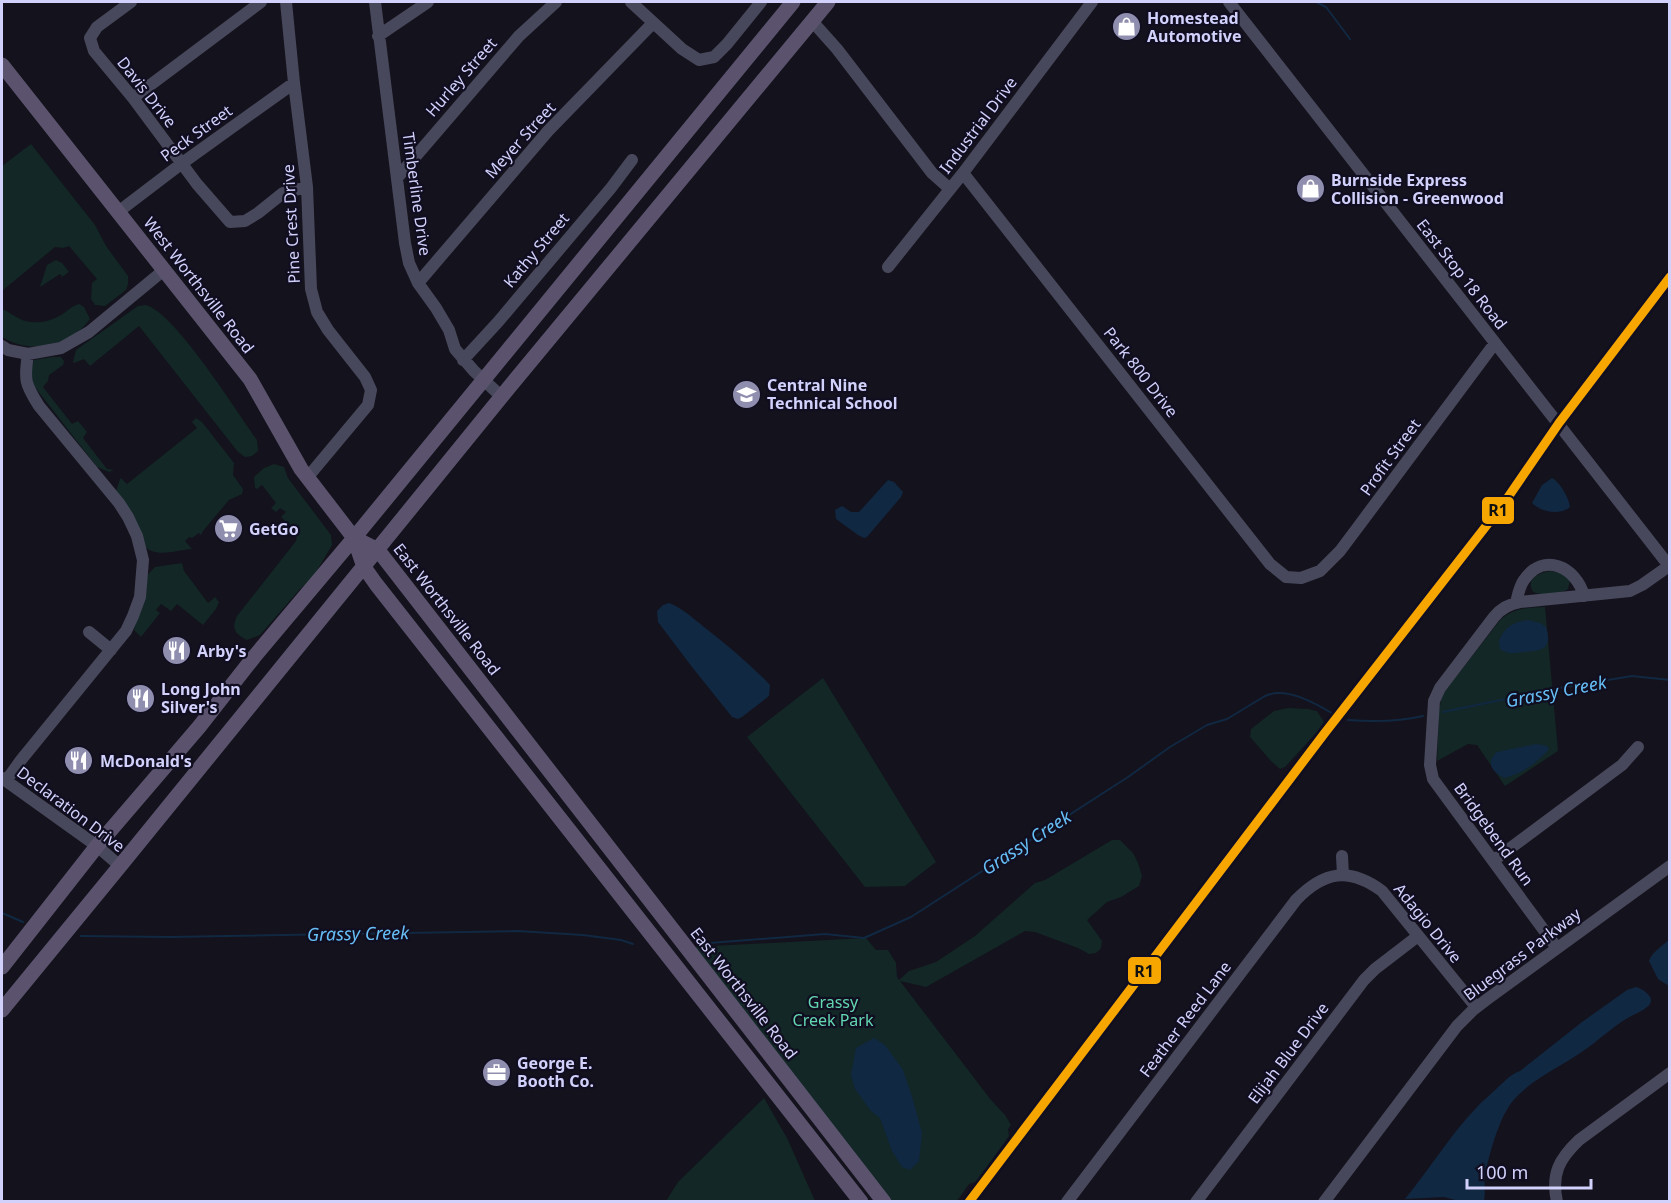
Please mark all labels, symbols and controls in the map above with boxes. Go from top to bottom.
place label: Homestead Automotive [1147,7,1241,47]
shop icon: Homestead Automotive [1110,11,1142,43]
street label: Hurley Street [420,33,502,121]
street label: Davis Drive [112,52,182,132]
street label: Industrial Drive [934,72,1022,178]
street label: Meyer Street [480,97,560,183]
street label: Peck Street [156,99,237,167]
street label: Timberline Drive [397,131,437,257]
street label: Pine Crest Drive [277,164,305,284]
place label: Burnside Express Collision - Greenwood [1331,169,1504,209]
shop icon: Burnside Express Collision - Greenwood [1294,173,1326,205]
street label: Kathy Street [498,208,574,292]
street label: West Worthsville Road [139,212,259,358]
street label: East Stop 18 Road [1412,214,1512,334]
street label: Park 800 Drive [1099,322,1183,422]
place label: Central Nine Technical School [767,374,898,414]
school or university icon: Central Nine Technical School [730,378,762,410]
street label: Profit Street [1355,414,1425,500]
line badge: R1 [1481,496,1515,525]
text: R1 [1488,499,1508,521]
supermarket icon: GetGo [212,513,244,545]
place label: GetGo [249,518,299,540]
street label: East Worthsville Road [389,538,505,680]
restaurant icon: Arby's [160,635,192,667]
place label: Arby's [197,640,247,662]
water label: Grassy Creek [1504,669,1609,713]
place label: Long John Silver's [161,678,241,718]
restaurant icon: Long John Silver's [124,682,156,714]
restaurant icon: McDonald's [63,745,95,777]
place label: McDonald's [100,750,192,772]
street label: Declaration Drive [12,761,130,857]
street label: Bridgebend Run [1449,778,1539,890]
water label: Grassy Creek [977,804,1076,880]
street label: Adagio Drive [1389,879,1467,967]
street label: Bluegrass Parkway [1459,902,1586,1005]
water label: Grassy Creek [307,920,410,946]
street label: East Worthsville Road [686,922,802,1064]
line badge: R1 [1127,956,1162,985]
street label: Feather Reed Lane [1134,956,1236,1082]
text: R1 [1134,960,1154,982]
park label: Grassy Creek Park [793,991,874,1031]
street label: Elijah Blue Drive [1243,998,1333,1108]
place label: George E. Booth Co. [517,1052,594,1092]
office icon: George E. Booth Co. [480,1056,512,1088]
scale bar [1467,1152,1592,1190]
text: 100 m [1476,1160,1528,1184]

